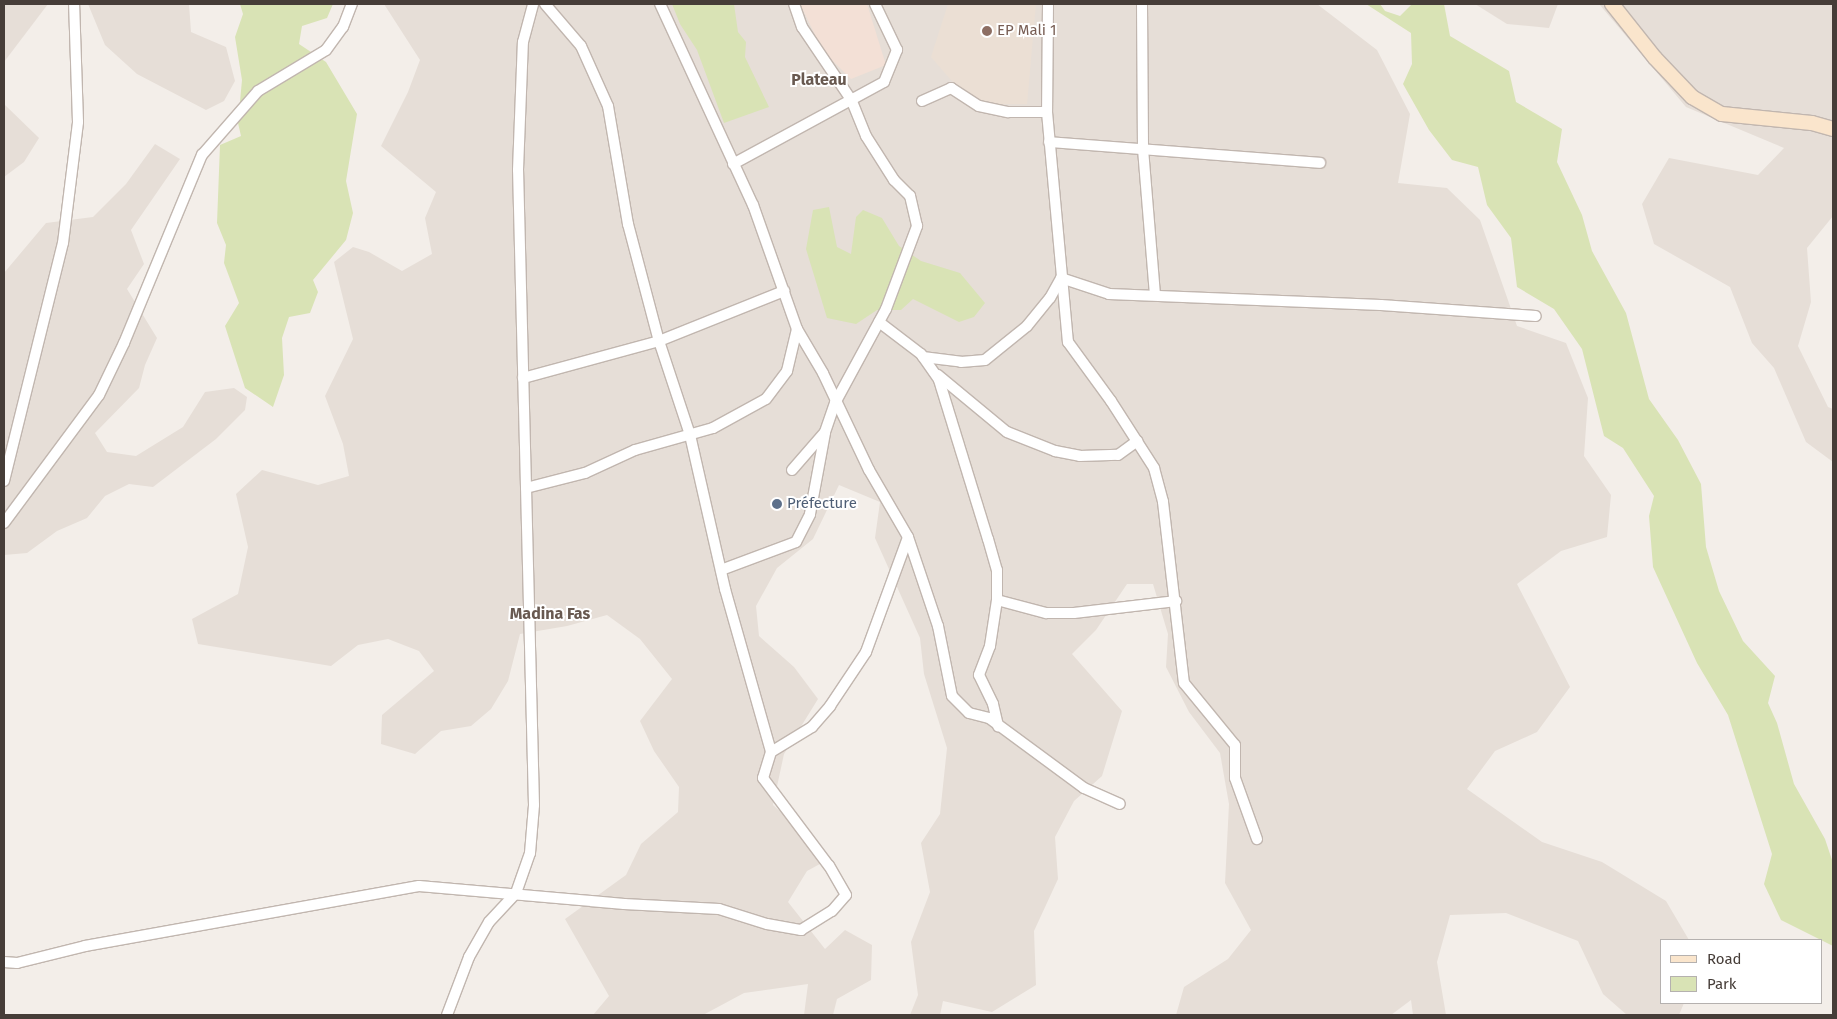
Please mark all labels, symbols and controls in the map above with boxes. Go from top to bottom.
place label: EP Mali 1 [997,22,1056,40]
marker: EP Mali 1 [981,25,993,37]
district label: Plateau [791,70,847,90]
place label: Préfecture [787,495,857,513]
marker: Préfecture [771,498,783,510]
district label: Madina Fas [510,604,590,624]
legend [1660,939,1822,1004]
text: Road [1707,950,1742,968]
text: Park [1707,975,1737,993]

